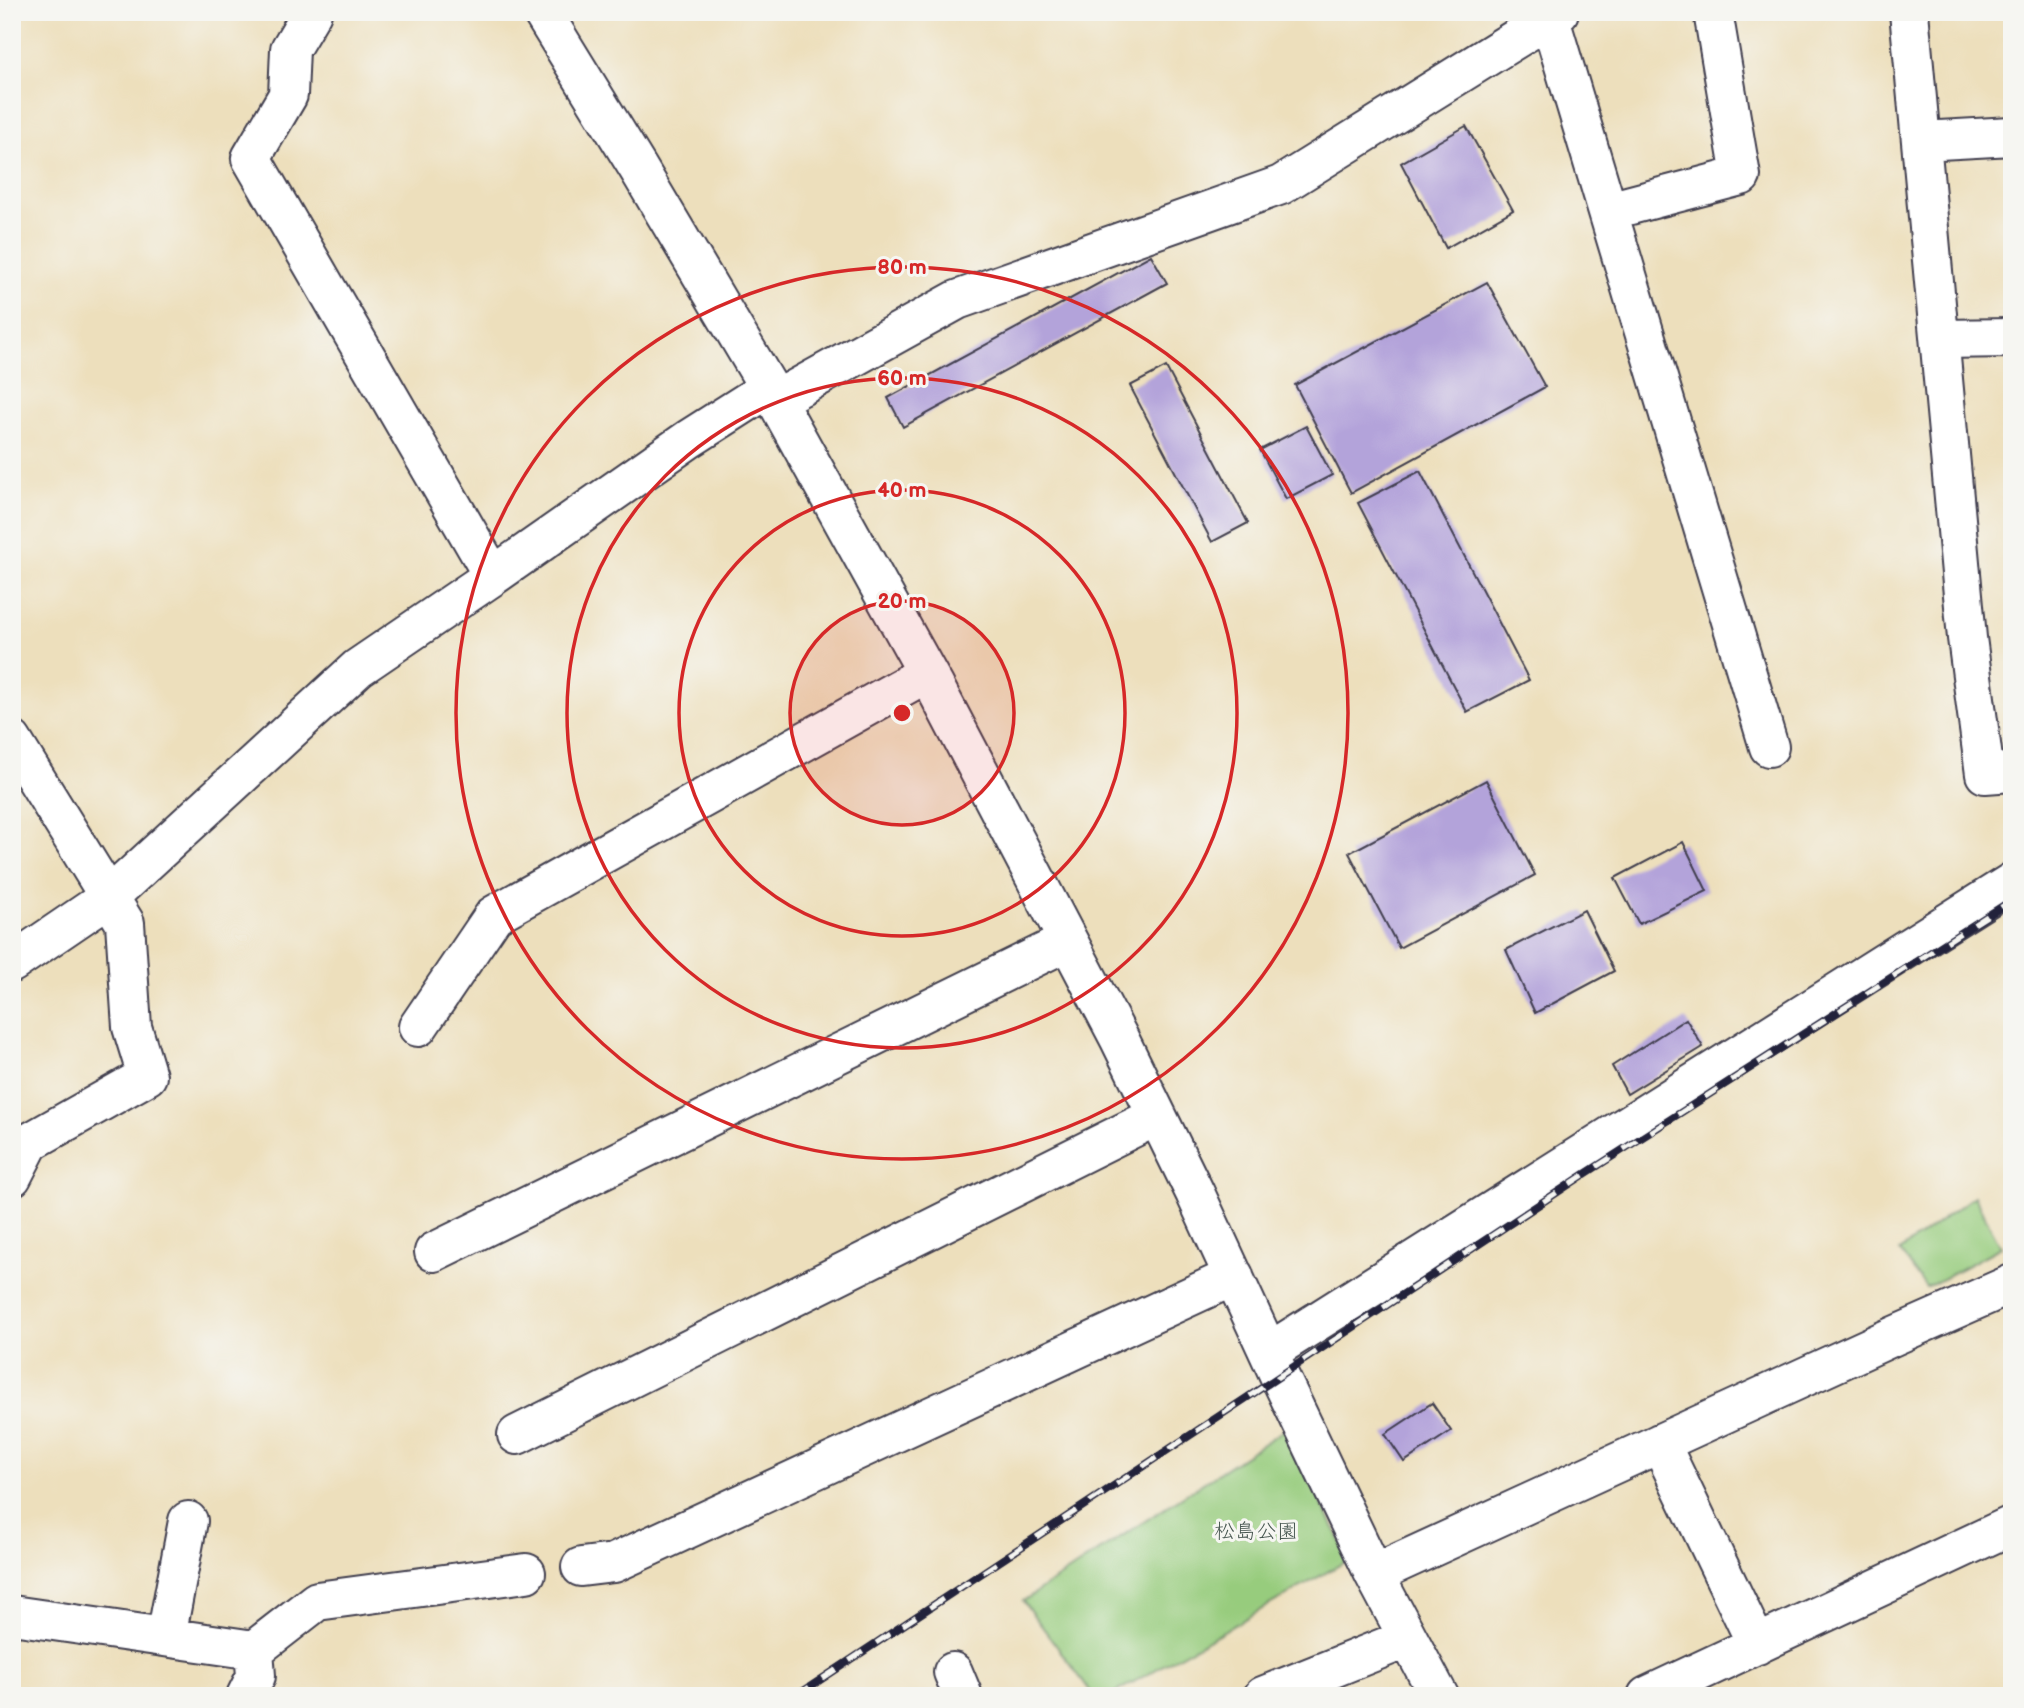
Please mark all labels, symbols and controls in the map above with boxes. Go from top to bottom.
text: 80 m [877,255,927,280]
text: 60 m [877,366,927,391]
text: 40 m [877,478,927,503]
text: 20 m [878,589,926,614]
centre of rings [890,701,914,725]
park label: 松島公園 [1214,1519,1298,1544]

